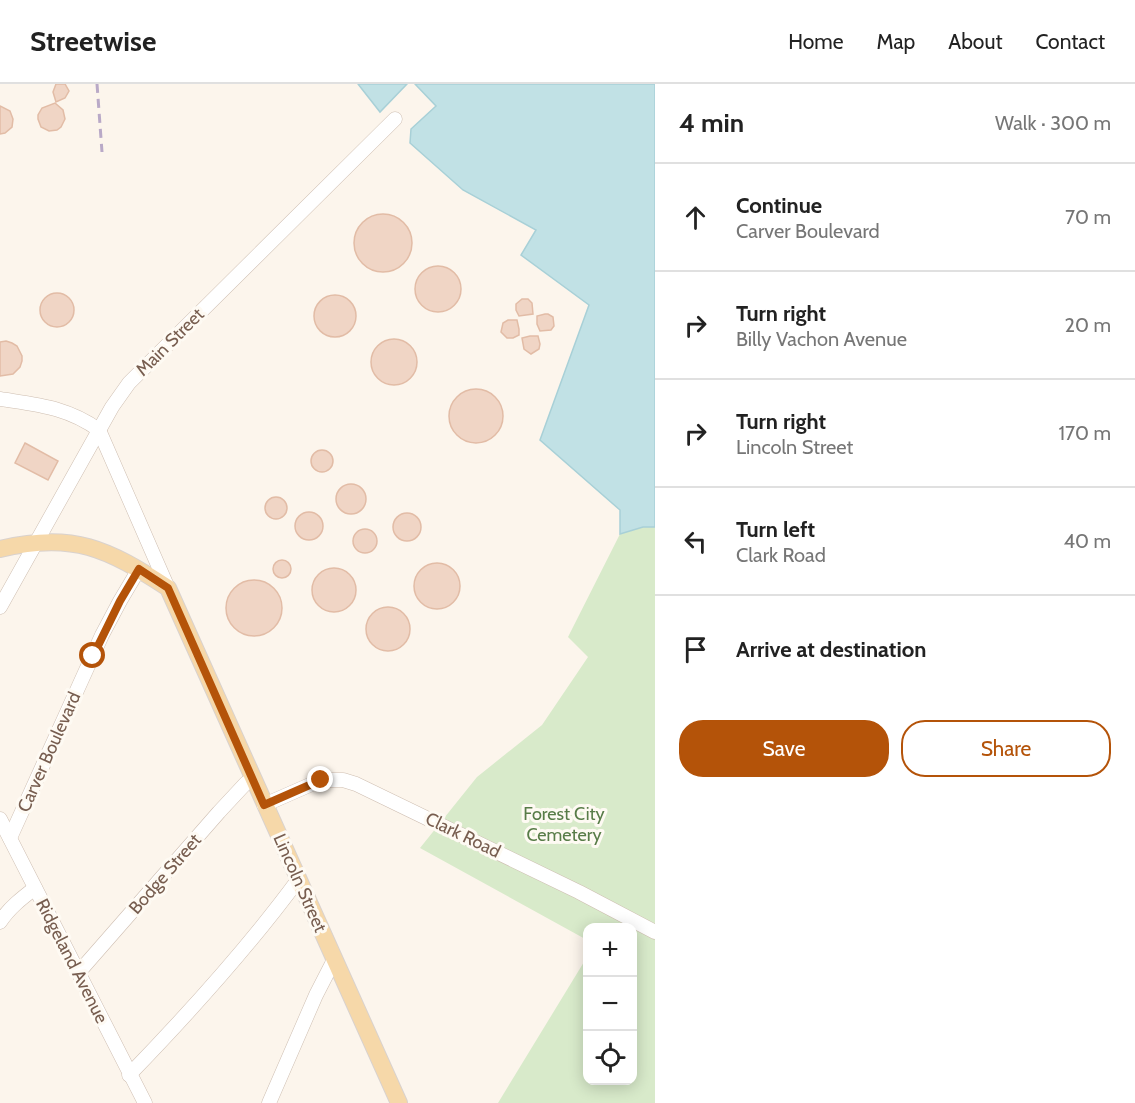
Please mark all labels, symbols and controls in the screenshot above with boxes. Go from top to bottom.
text: Streetwise [30,24,156,58]
text: Home [788,29,844,54]
text: Map [877,29,915,54]
text: About [948,29,1002,54]
text: Contact [1035,29,1105,54]
text: 4 min [679,107,744,139]
text: Walk · 300 m [995,111,1111,135]
text: Continue [736,192,822,219]
icon: ahead [679,201,712,234]
text: 70 m [1065,205,1111,229]
text: Carver Boulevard [736,219,880,243]
text: Turn right [736,300,826,327]
street label: Main Street [131,303,209,381]
icon: right [679,309,712,342]
text: 20 m [1065,313,1111,337]
text: Billy Vachon Avenue [736,327,907,351]
text: Turn right [736,408,826,435]
icon: right [679,417,712,450]
text: 170 m [1059,421,1111,445]
text: Lincoln Street [736,435,853,459]
text: Turn left [736,516,815,543]
icon: left [679,525,712,558]
text: 40 m [1063,529,1111,553]
text: Clark Road [736,543,826,567]
icon: arrive [679,633,712,666]
text: Arrive at destination [736,636,926,663]
route start [79,642,105,668]
street label: Carver Boulevard [13,688,85,816]
button: Save [679,720,889,777]
button: Share [901,720,1111,777]
route end [307,766,333,792]
park label: Forest City Cemetery [523,803,605,846]
street label: Clark Road [422,807,504,863]
street label: Bodge Street [124,829,206,919]
street label: Lincoln Street [269,830,331,936]
street label: Ridgeland Avenue [31,895,113,1027]
map controls [583,923,637,1085]
button: + [583,923,637,977]
button: − [583,977,637,1031]
button: locate [583,1031,637,1085]

